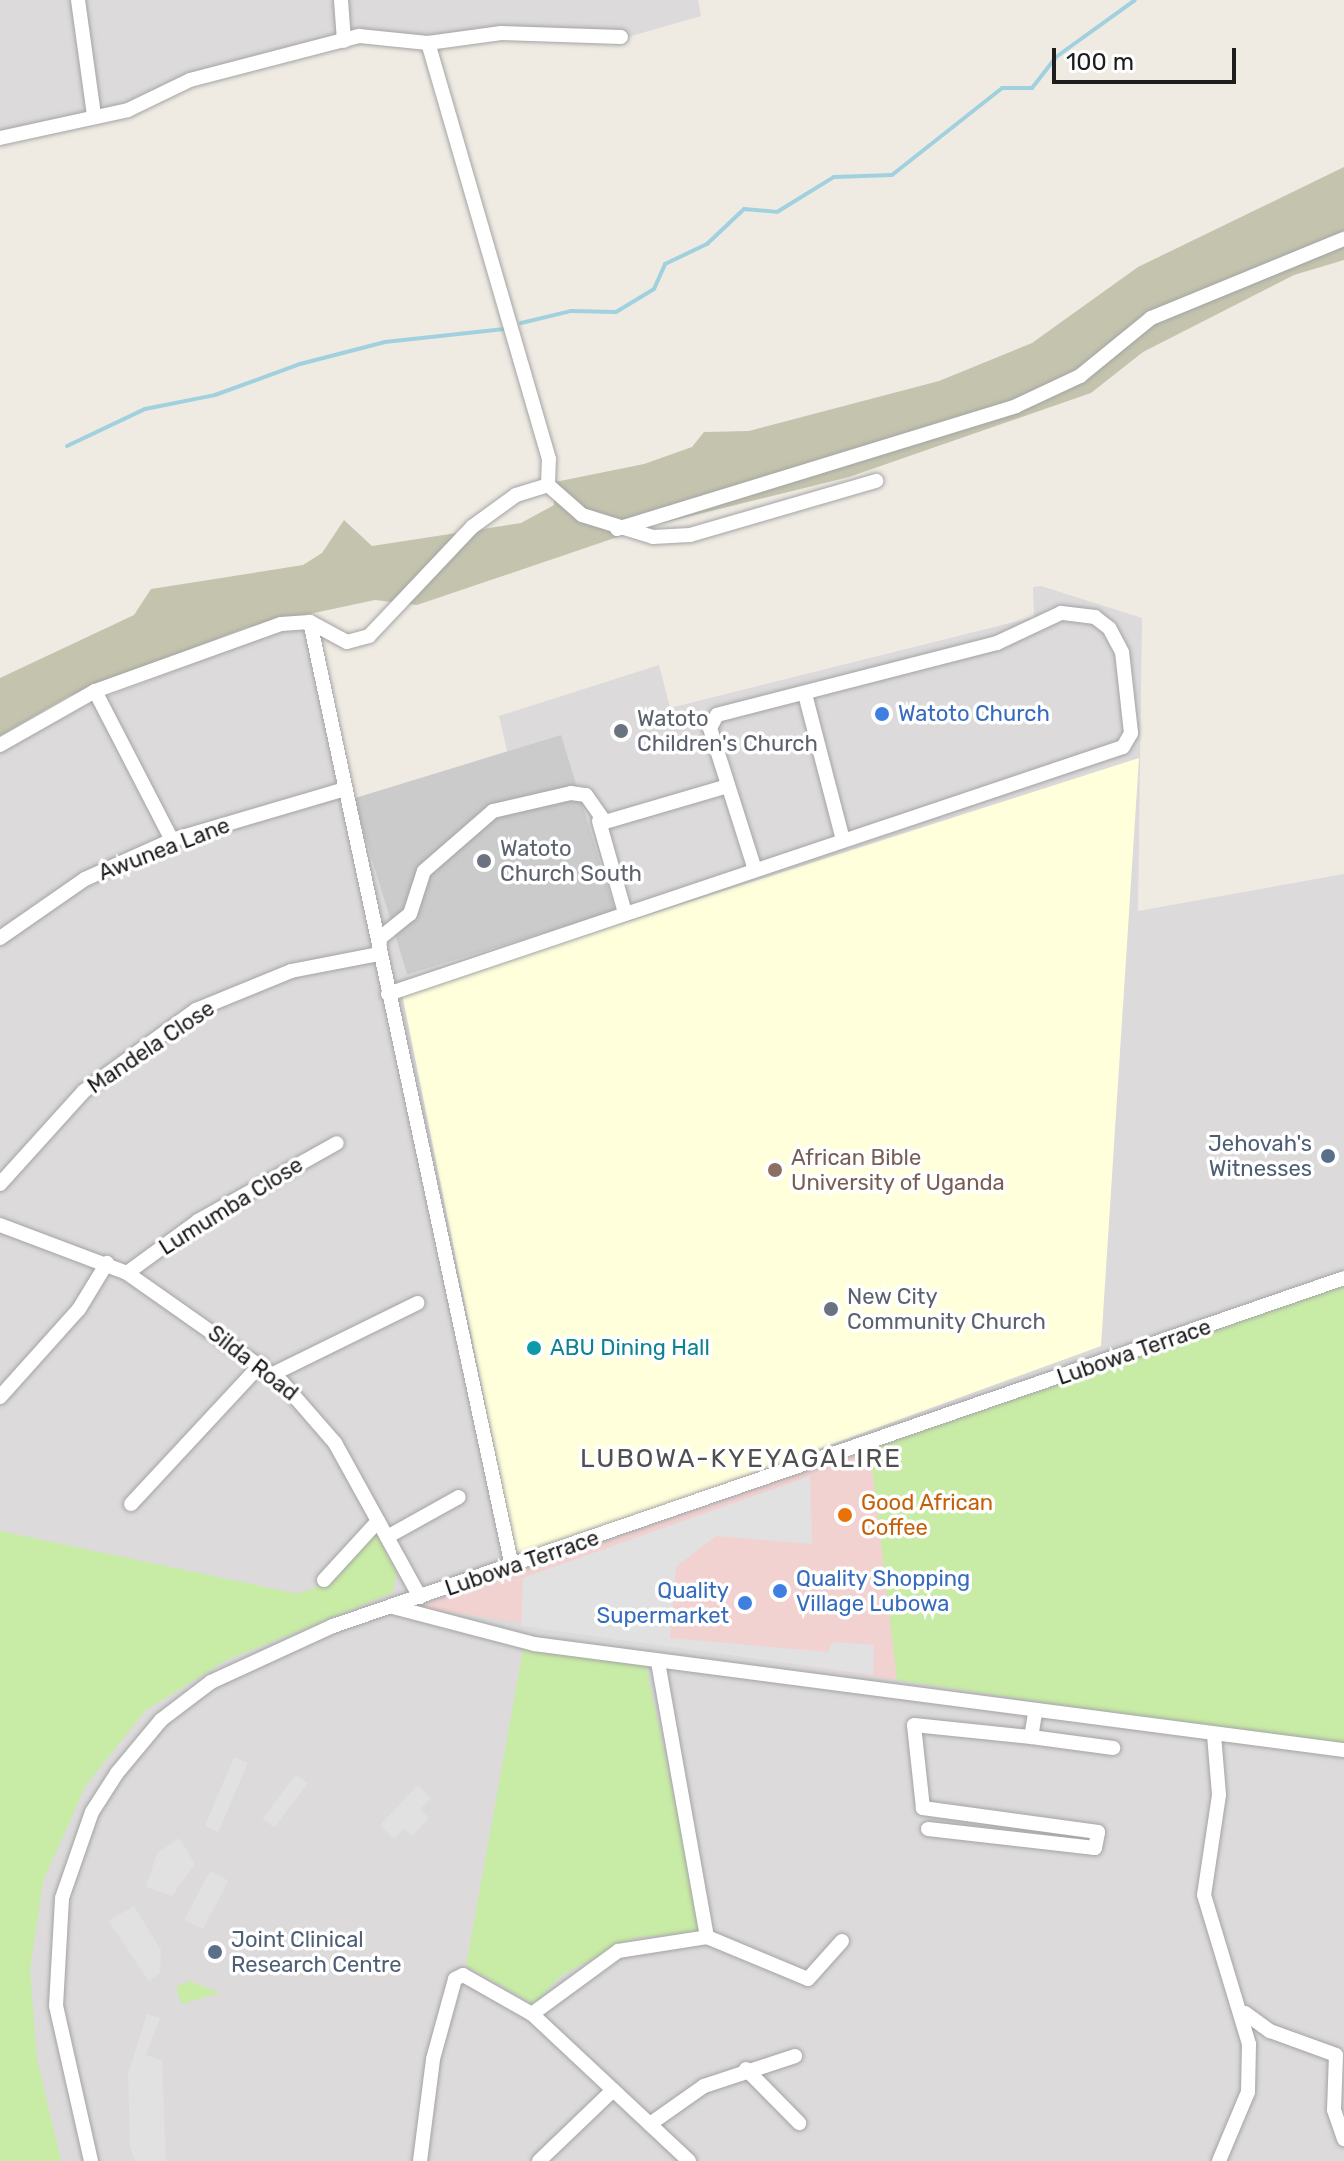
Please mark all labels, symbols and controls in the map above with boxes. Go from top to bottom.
scale bar [1056,32,1240,82]
text: 100 m [1066,48,1134,76]
place label: Watoto Church [898,701,1050,727]
place label: Watoto Children's Church [637,705,818,756]
marker: Watoto Church [873,705,891,723]
marker: Watoto Children's Church [612,722,630,740]
street label: Awunea Lane [95,812,233,886]
place label: Watoto Church South [500,835,642,886]
marker: Watoto Church South [475,852,493,870]
street label: Mandela Close [83,995,219,1099]
place label: Jehovah's Witnesses [1208,1130,1312,1182]
place label: African Bible University of Uganda [791,1144,1006,1196]
marker: Jehovah's Witnesses [1319,1147,1337,1165]
street label: Lumumba Close [154,1151,308,1261]
marker: African Bible University of Uganda [766,1161,784,1179]
place label: New City Community Church [847,1283,1046,1334]
marker: New City Community Church [822,1300,840,1318]
street label: Lubowa Terrace [1053,1313,1215,1391]
street label: Silda Road [203,1320,303,1406]
place label: ABU Dining Hall [550,1335,710,1361]
marker: ABU Dining Hall [525,1339,543,1357]
district label: LUBOWA-KYEYAGALIRE [580,1443,902,1475]
place label: Good African Coffee [861,1489,994,1540]
marker: Good African Coffee [836,1506,854,1524]
street label: Lubowa Terrace [441,1524,603,1602]
place label: Quality Shopping Village Lubowa [796,1565,971,1616]
place label: Quality Supermarket [597,1577,729,1628]
marker: Quality Shopping Village Lubowa [771,1582,789,1600]
marker: Quality Supermarket [736,1594,754,1612]
place label: Joint Clinical Research Centre [231,1926,402,1978]
marker: Joint Clinical Research Centre [206,1943,224,1961]

